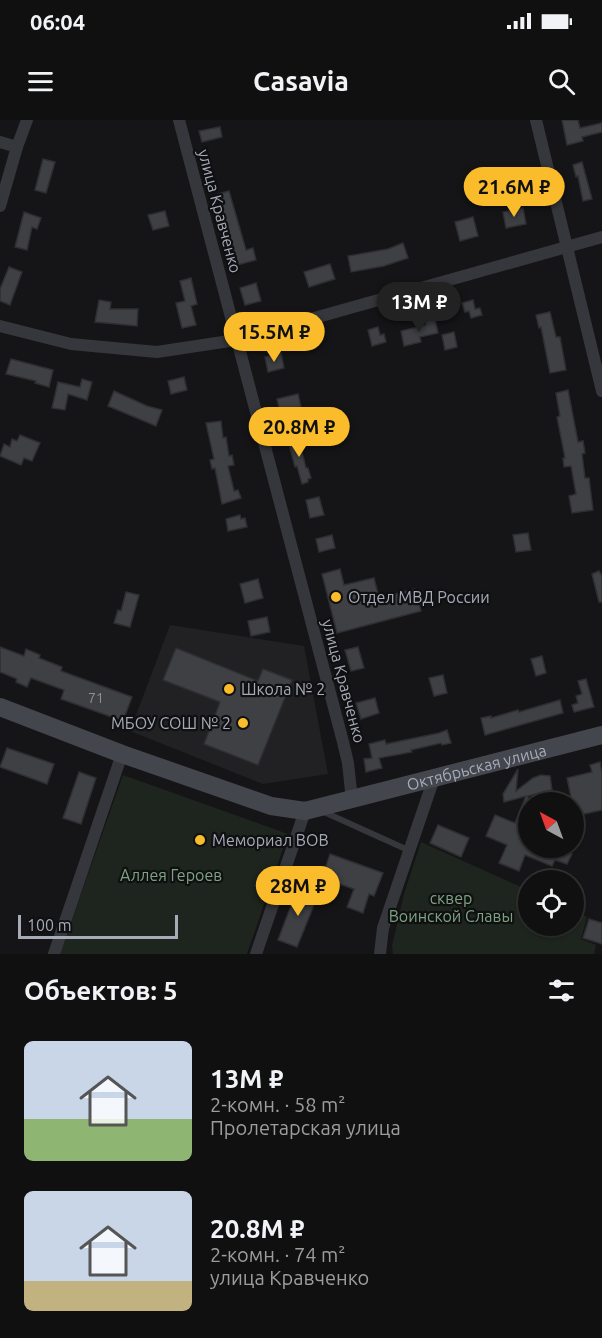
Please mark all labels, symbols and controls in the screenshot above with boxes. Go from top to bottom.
text: 06:04 [30,9,85,34]
icon: menu [24,65,57,98]
icon: search [545,65,578,98]
text: Casavia [253,66,349,96]
street label: улица Кравченко [195,147,245,275]
pin: 21.6M ₽ [459,167,569,218]
text: 21.6M ₽ [478,175,550,198]
pin: 13M ₽ [377,282,461,333]
text: 13M ₽ [391,290,447,313]
pin: 15.5M ₽ [219,312,329,363]
text: 15.5M ₽ [238,320,310,343]
pin: 20.8M ₽ [244,407,354,458]
text: 20.8M ₽ [263,415,335,438]
place label: Отдел МВД России [348,588,490,606]
marker: Отдел МВД России [329,590,343,604]
street label: улица Кравченко [319,617,369,745]
place label: Школа № 2 [241,680,325,698]
marker: Школа № 2 [222,682,236,696]
house number: 71 [88,690,104,706]
place label: МБОУ СОШ № 2 [111,714,231,732]
marker: МБОУ СОШ № 2 [236,716,250,730]
street label: Октябрьская улица [405,741,548,794]
north arrow [518,792,584,858]
map controls [518,792,584,936]
place label: Мемориал ВОВ [212,831,329,849]
marker: Мемориал ВОВ [193,833,207,847]
park label: Аллея Героев [120,866,222,884]
pin: 28M ₽ [256,866,340,917]
button: locate [518,870,584,936]
text: 28M ₽ [270,874,326,897]
park label: сквер Воинской Славы [389,889,513,925]
scale bar [18,912,178,940]
text: 100 m [27,916,72,934]
icon: filters [545,974,578,1007]
text: Объектов: 5 [24,976,178,1005]
text: 13M ₽ [210,1064,283,1093]
icon: home [72,1065,144,1137]
text: 2-комн. · 58 m² [210,1093,345,1116]
text: Пролетарская улица [210,1116,401,1139]
text: 20.8M ₽ [210,1214,304,1243]
icon: home [72,1215,144,1287]
text: 2-комн. · 74 m² [210,1243,345,1266]
text: улица Кравченко [210,1266,369,1289]

